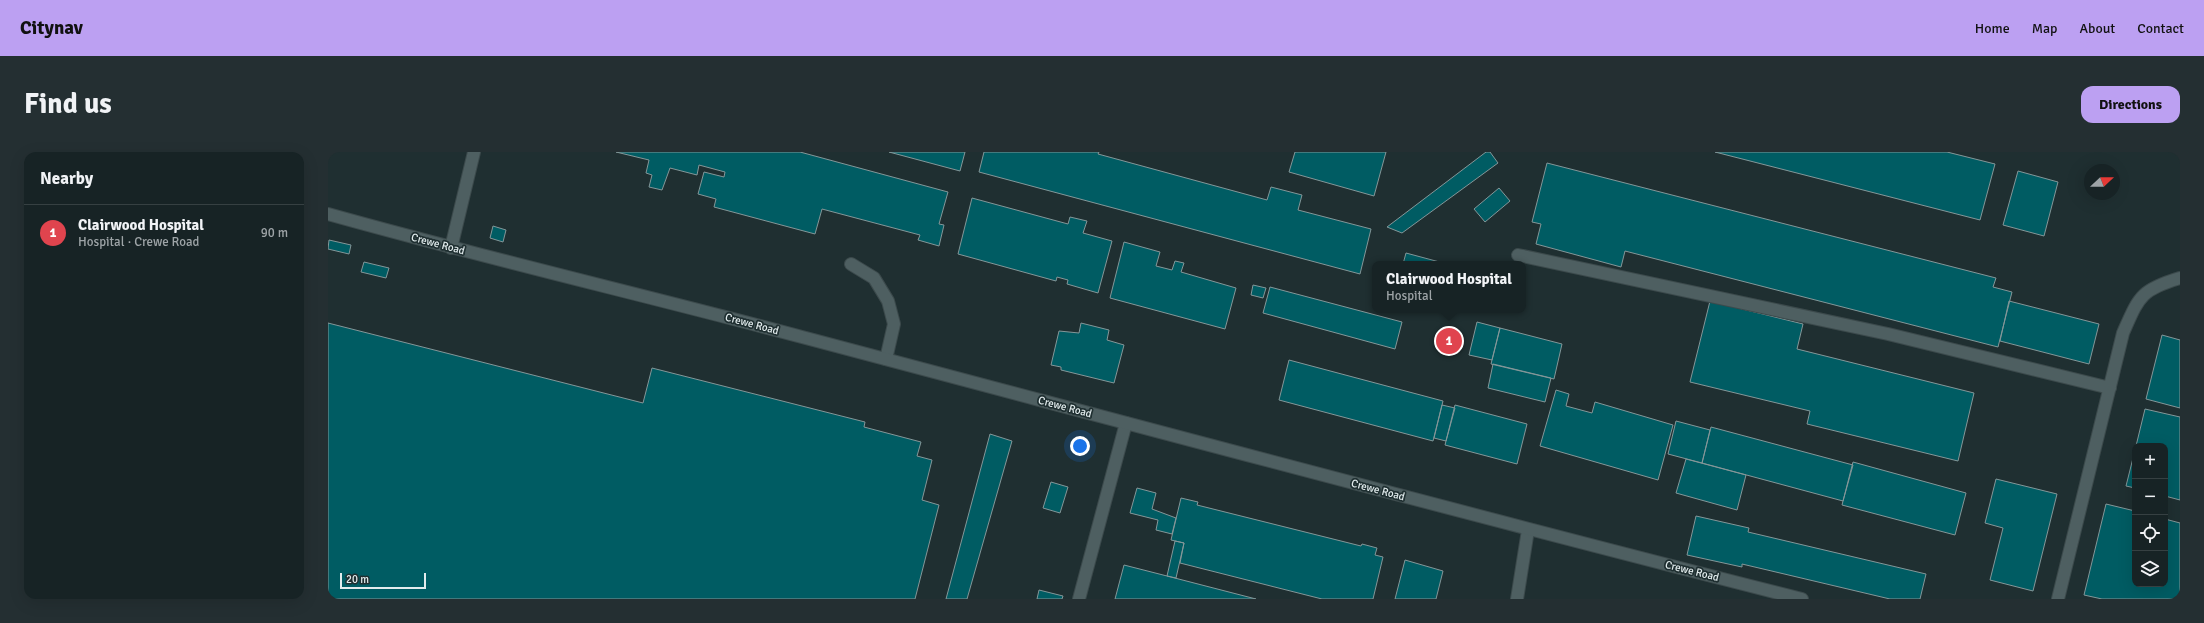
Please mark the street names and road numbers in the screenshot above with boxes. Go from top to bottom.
street label: Crewe Road [410,231,466,257]
street label: Crewe Road [724,311,780,337]
street label: Crewe Road [1037,394,1093,420]
street label: Crewe Road [1350,477,1406,503]
street label: Crewe Road [1664,558,1720,584]

